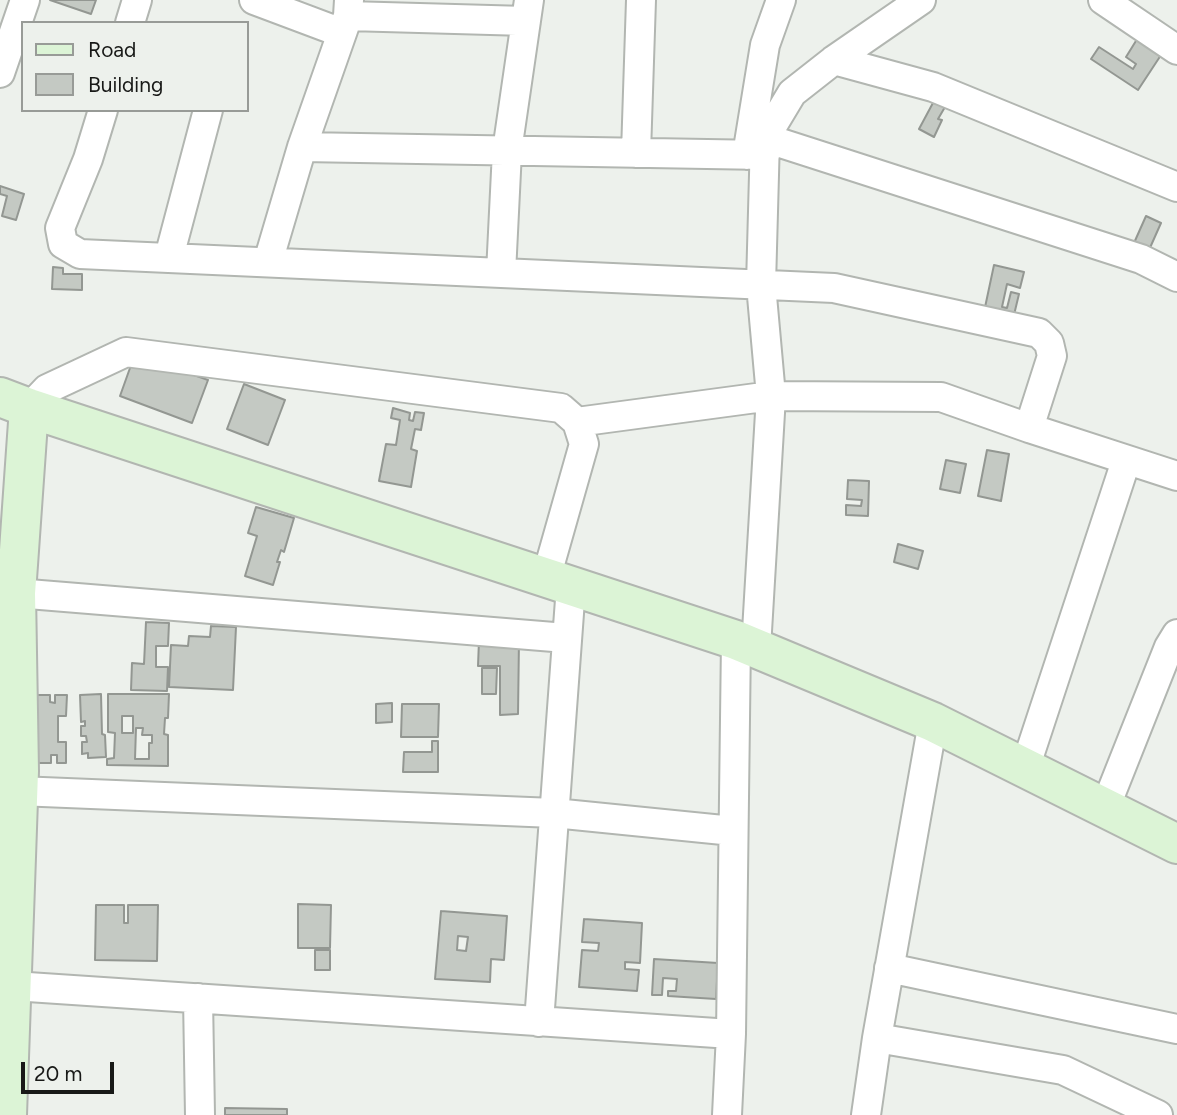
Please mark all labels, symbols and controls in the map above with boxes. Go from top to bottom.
legend [21,21,248,112]
text: Road [88,37,136,62]
text: Building [88,72,163,97]
scale bar [24,1048,117,1092]
text: 20 m [34,1061,82,1086]

